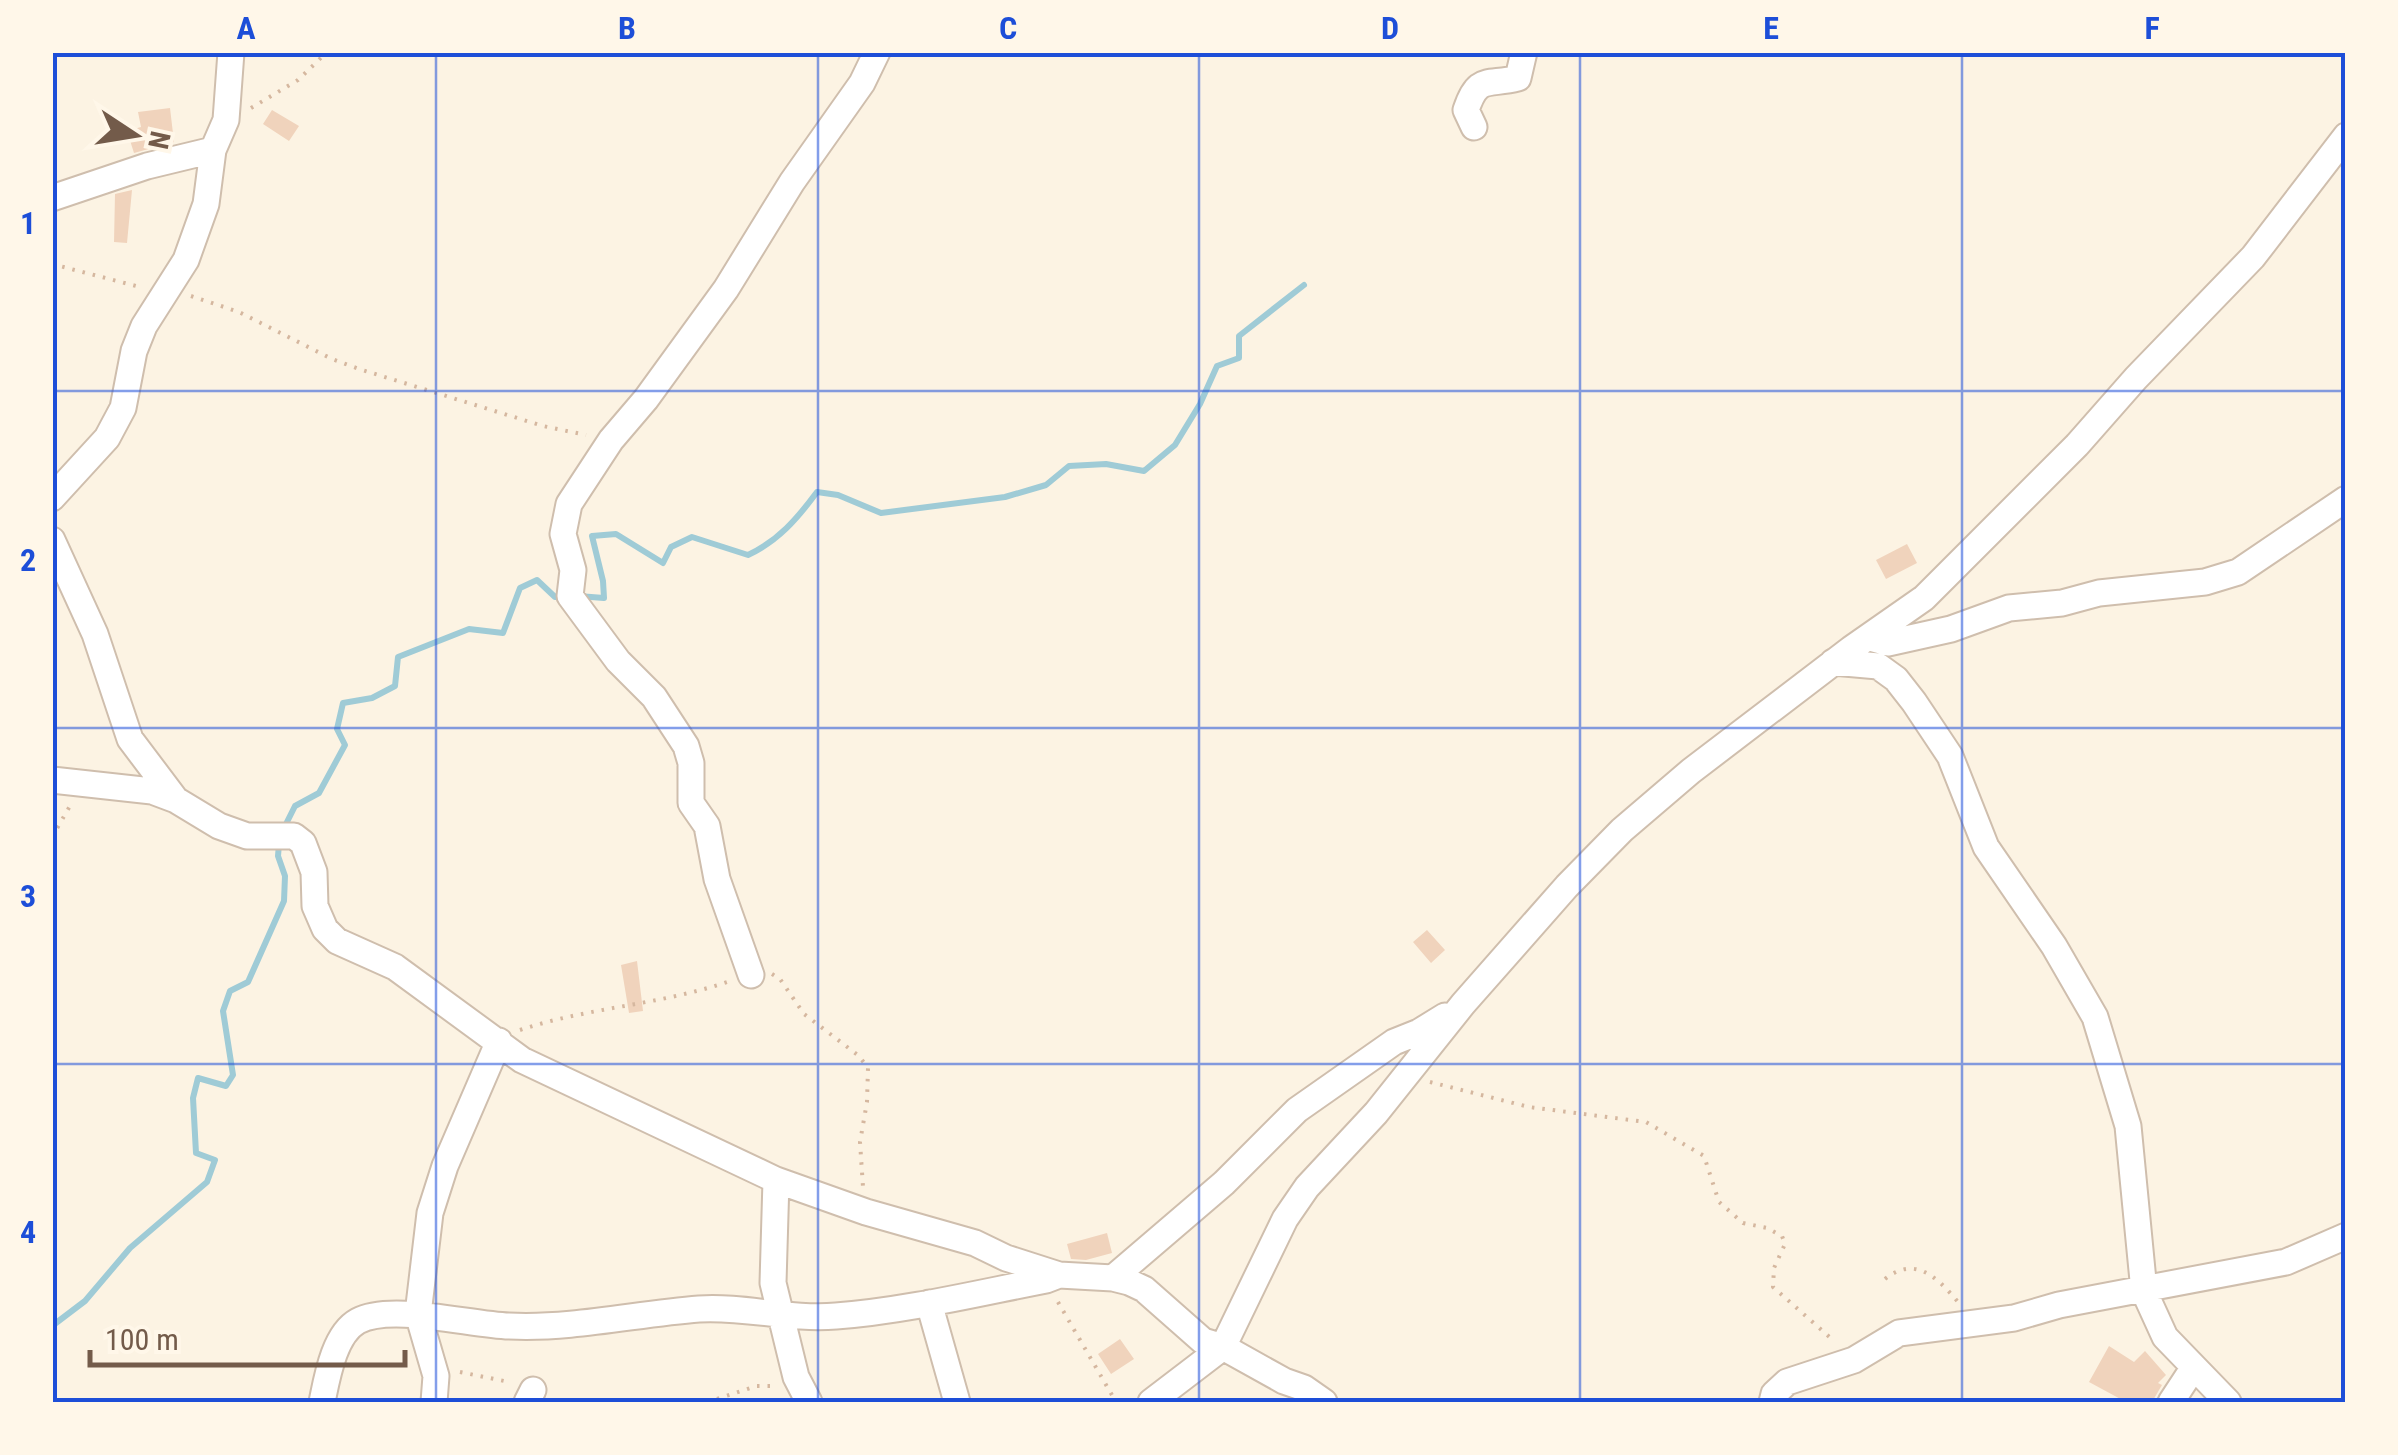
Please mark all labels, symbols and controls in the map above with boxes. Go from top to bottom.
text: A [236,9,256,47]
text: B [618,9,636,47]
text: C [999,9,1017,47]
text: D [1381,9,1399,47]
text: E [1763,9,1779,47]
text: F [2144,9,2160,47]
north arrow [85,85,185,185]
text: N [141,128,177,152]
text: 1 [20,204,36,242]
text: 2 [20,541,36,579]
text: 3 [20,877,36,915]
text: 4 [20,1213,36,1251]
scale bar [90,1305,405,1367]
text: 100 m [105,1322,179,1357]

